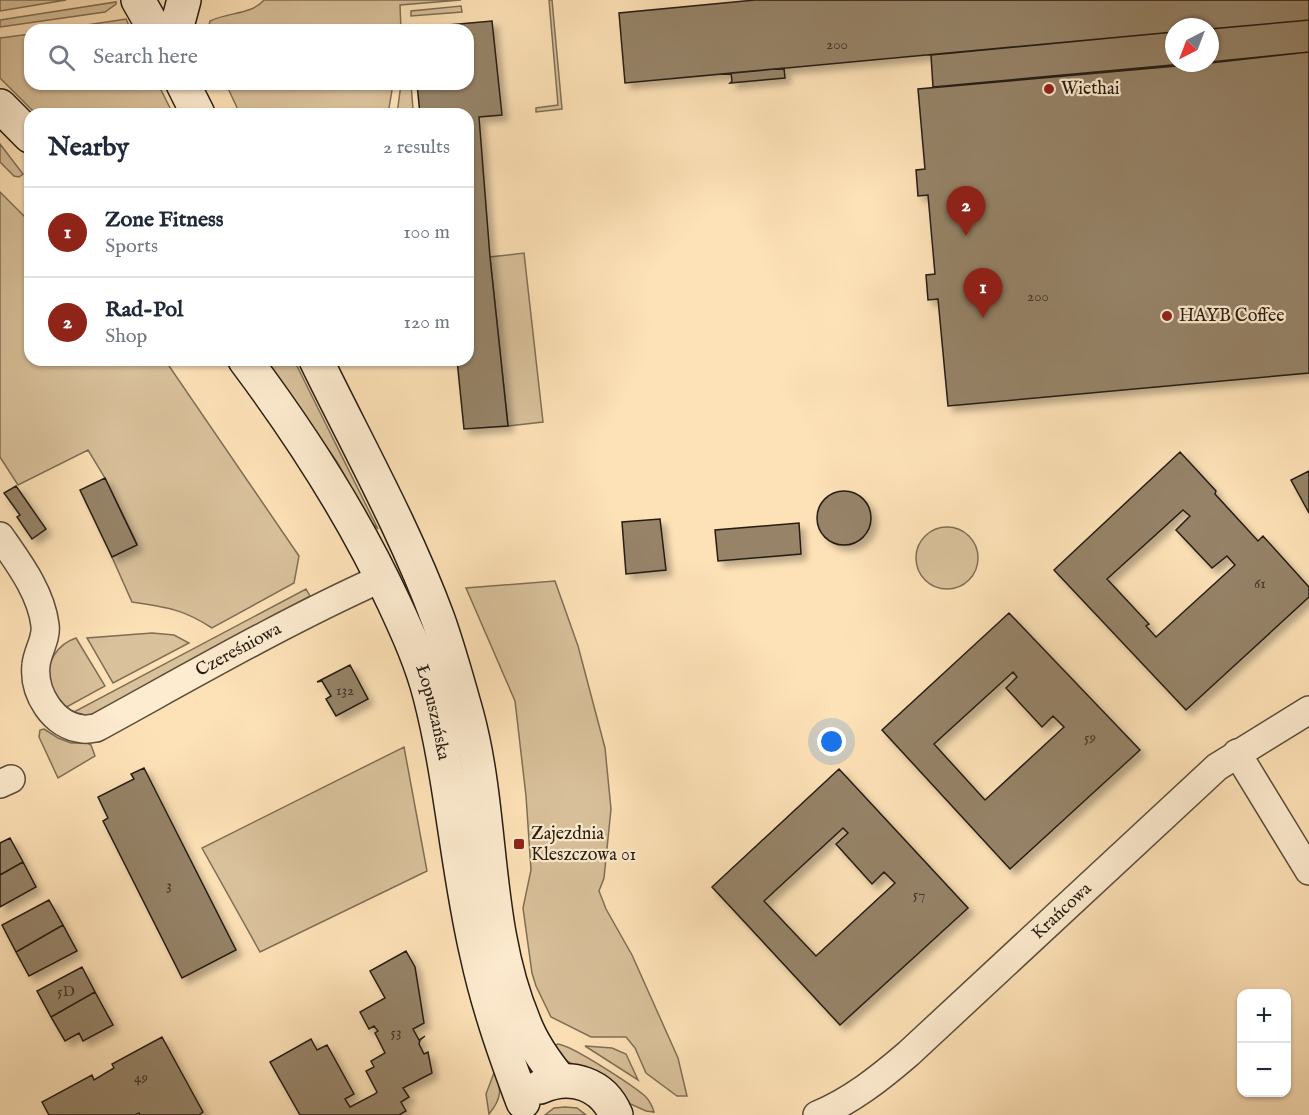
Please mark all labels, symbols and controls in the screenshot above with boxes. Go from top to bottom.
north arrow [1165,18,1219,72]
search box [24,24,474,90]
house number: 200 [826,35,848,54]
icon: search [45,41,78,74]
text: Search here [93,43,198,71]
place label: Wiethai [1061,78,1120,101]
marker: Wiethai [1042,82,1056,96]
text: Nearby [48,131,129,164]
text: 2 results [383,135,450,160]
pin: 2 [946,186,986,236]
text: Zone Fitness [105,206,223,234]
text: 1 [64,220,71,245]
text: 100 m [403,220,450,245]
text: Sports [105,234,158,259]
pin: 1 [964,268,1002,318]
house number: 200 [1027,287,1049,306]
text: Rad-Pol [105,296,183,324]
place label: HAYB Coffee [1179,305,1285,328]
marker: HAYB Coffee [1160,309,1174,323]
text: 2 [63,310,72,335]
text: 120 m [404,310,450,335]
text: Shop [105,324,147,349]
house number: 61 [1254,574,1266,593]
street label: Czereśniowa [192,617,285,682]
street label: Łopuszańska [410,662,455,762]
house number: 132 [336,681,354,700]
your location [817,727,846,756]
house number: 59 [1084,728,1096,747]
place label: Zajezdnia Kleszczowa 01 [531,823,636,867]
marker: Zajezdnia Kleszczowa 01 [512,837,526,851]
house number: 3 [166,876,172,895]
street label: Krańcowa [1027,877,1097,945]
house number: 57 [913,885,925,904]
house number: 5D [57,982,75,1001]
map controls [1237,989,1291,1097]
button: + [1237,989,1291,1043]
house number: 53 [390,1023,402,1042]
button: − [1237,1043,1291,1097]
house number: 49 [134,1068,148,1087]

